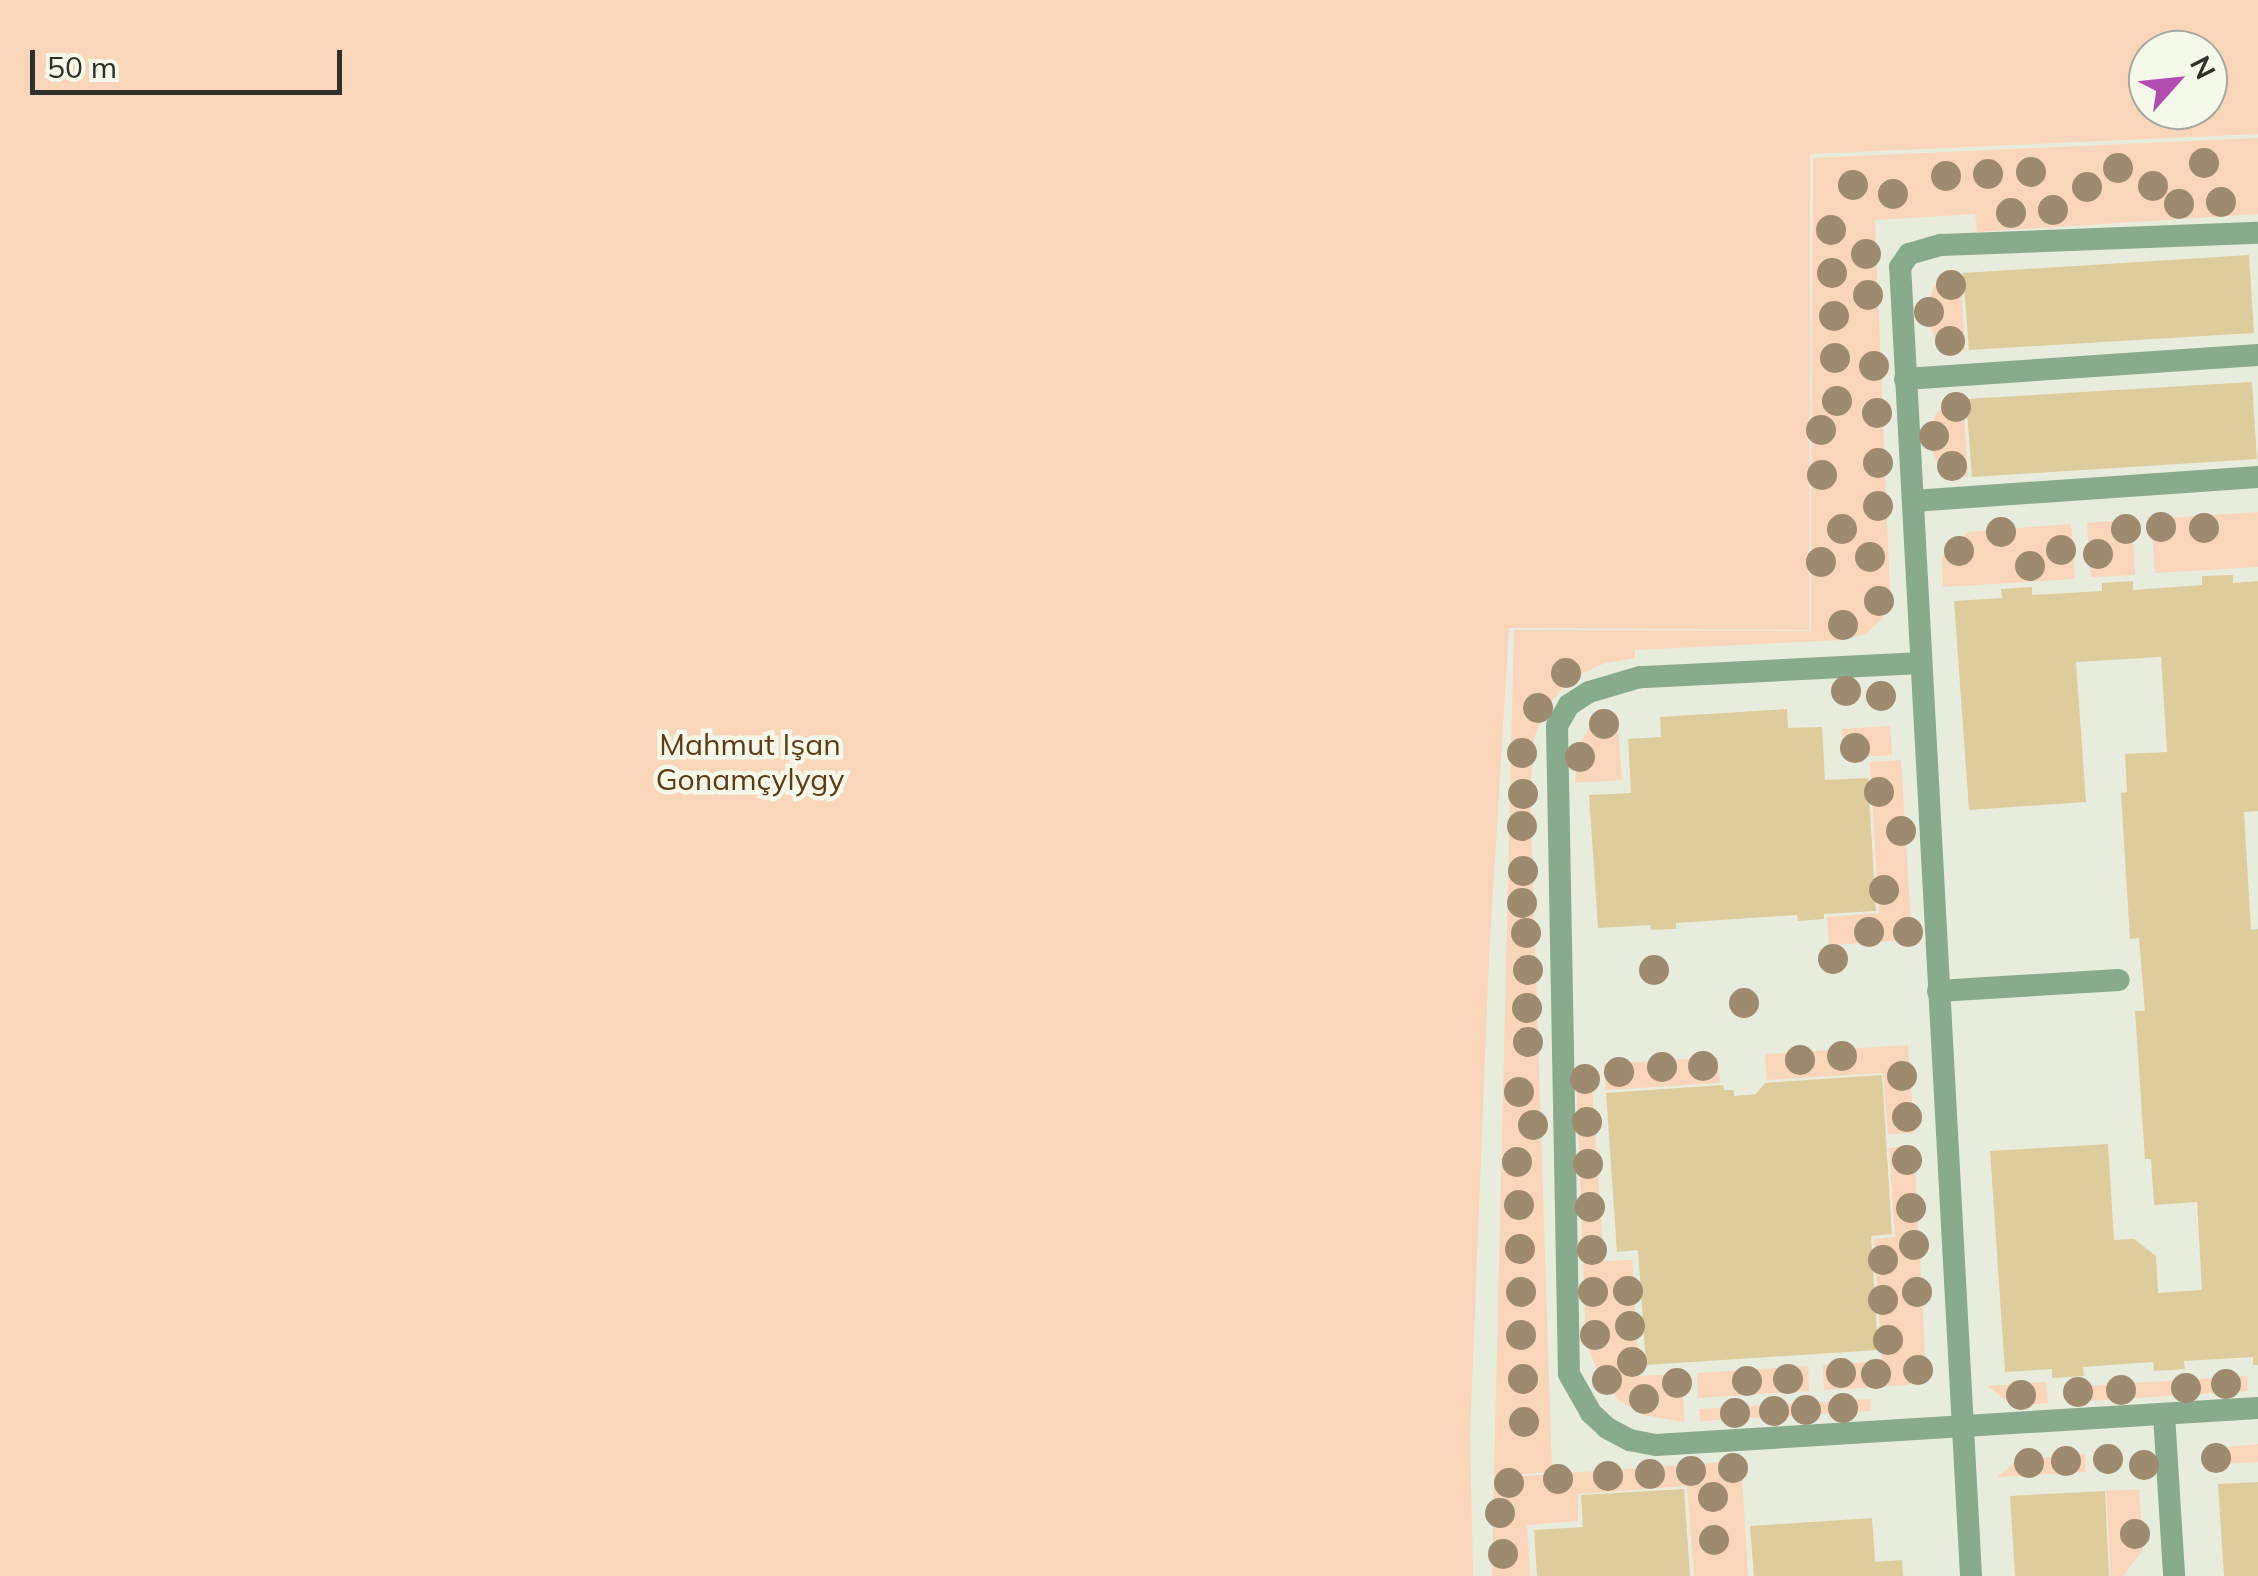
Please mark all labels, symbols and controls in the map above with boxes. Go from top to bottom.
scale bar [35,30,348,92]
north arrow [2128,30,2228,130]
text: 50 m [47,48,117,86]
text: N [2183,50,2224,84]
park label: Mahmut Işan Gonamçylygy [656,726,844,796]

